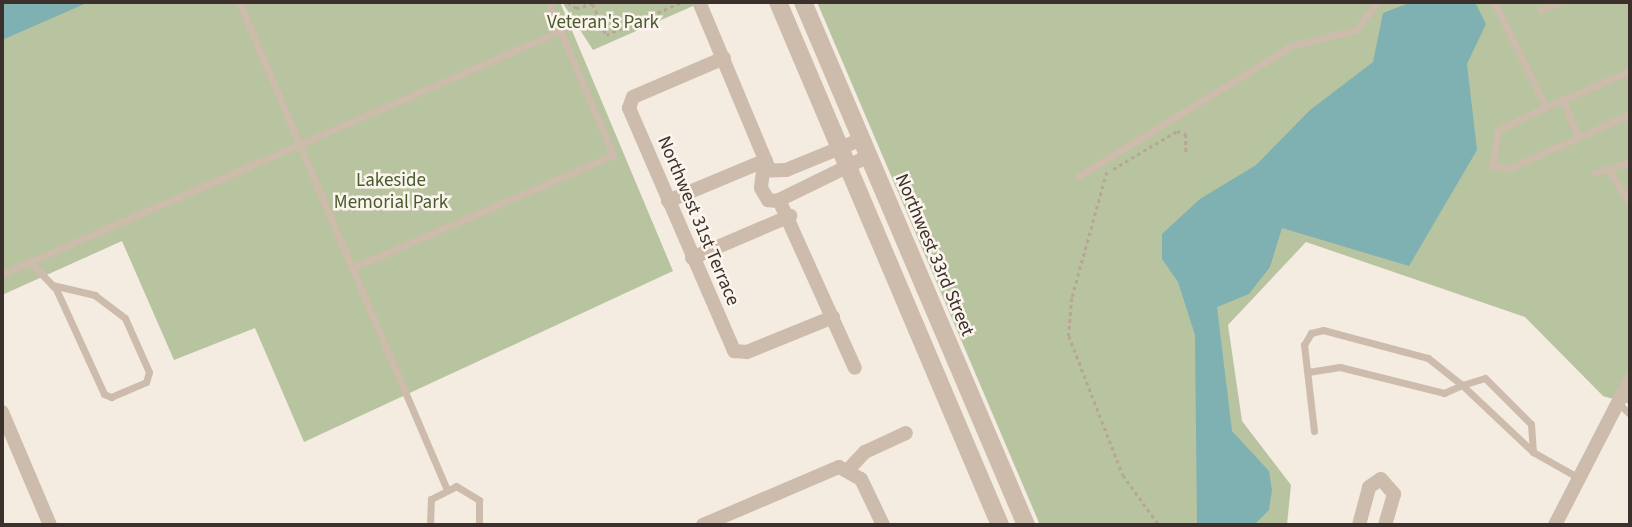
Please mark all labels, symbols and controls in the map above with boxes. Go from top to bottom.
park label: Veteran's Park [547,12,659,34]
street label: Northwest 31st Terrace [652,133,744,309]
park label: Lakeside Memorial Park [334,170,448,214]
street label: Northwest 33rd Street [890,170,978,340]

